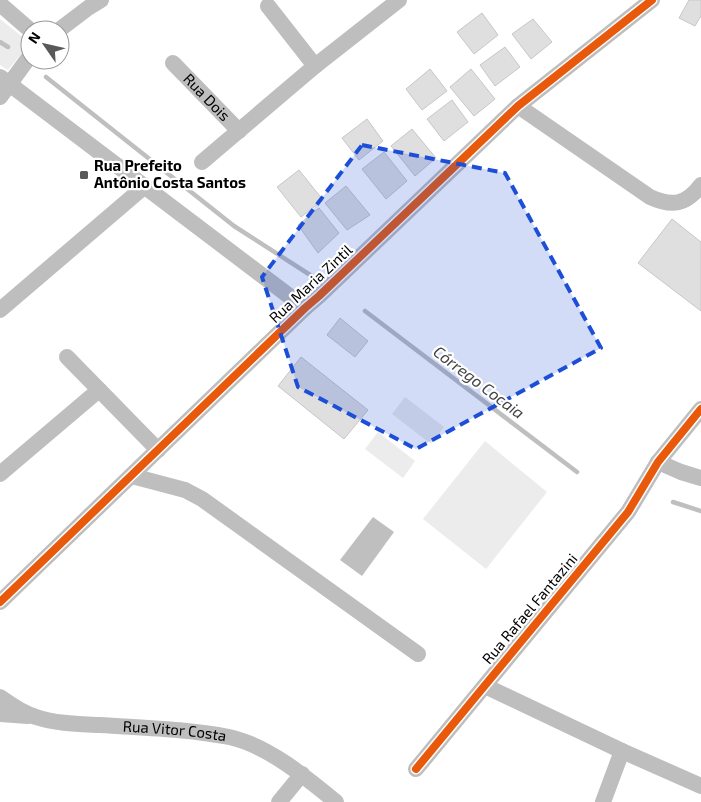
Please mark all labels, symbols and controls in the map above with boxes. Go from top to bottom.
north arrow [20,20,70,70]
text: N [24,29,44,46]
street label: Rua Dois [180,69,234,124]
place label: Rua Prefeito Antônio Costa Santos [94,156,246,191]
marker: Rua Prefeito Antônio Costa Santos [78,169,90,181]
street label: Rua Maria Zintil [265,240,356,326]
water label: Córrego Cocaia [430,341,529,422]
street label: Rua Rafael Fantazini [478,549,581,667]
street label: Rua Vitor Costa [122,716,228,744]

